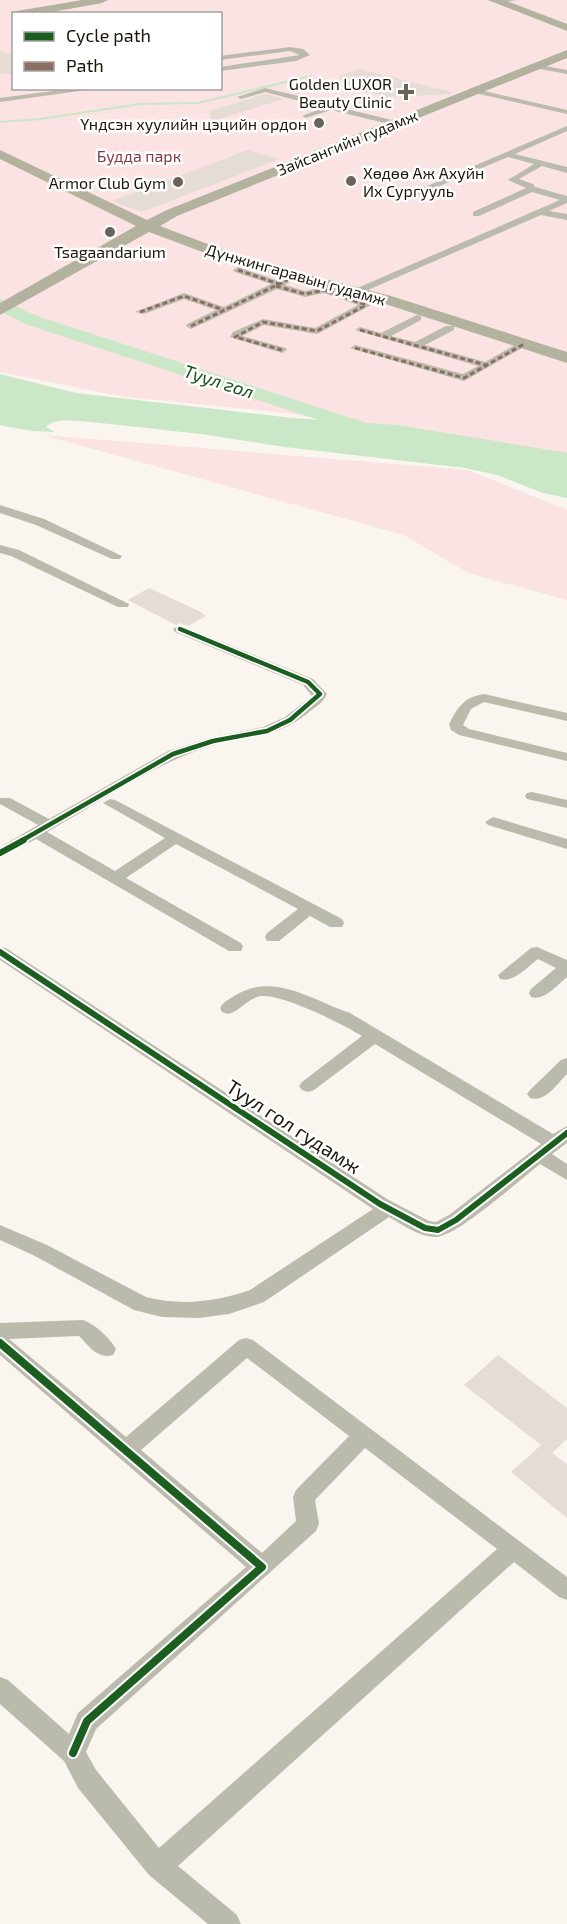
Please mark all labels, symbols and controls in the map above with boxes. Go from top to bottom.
legend [12,12,222,90]
text: Cycle path [66,24,151,46]
text: Path [66,54,104,76]
place label: Golden LUXOR Beauty Clinic [289,74,392,111]
marker: Golden LUXOR Beauty Clinic [397,83,415,101]
street label: Зайсангийн гудамж [274,105,421,180]
place label: Үндсэн хуулийн цэцийн ордон [80,114,307,134]
marker: Үндсэн хуулийн цэцийн ордон [312,116,326,130]
park label: Будда парк [97,146,182,166]
place label: Хөдөө Аж Ахуйн Их Сургууль [363,163,484,201]
place label: Armor Club Gym [49,173,166,192]
marker: Хөдөө Аж Ахуйн Их Сургууль [344,174,358,188]
marker: Armor Club Gym [171,175,185,189]
marker: Tsagaandarium [103,225,117,239]
street label: Дүнжингаравын гудамж [203,239,389,310]
place label: Tsagaandarium [54,242,166,261]
water label: Туул гол [181,359,257,403]
street label: Туул гол гудамж [222,1074,366,1179]

